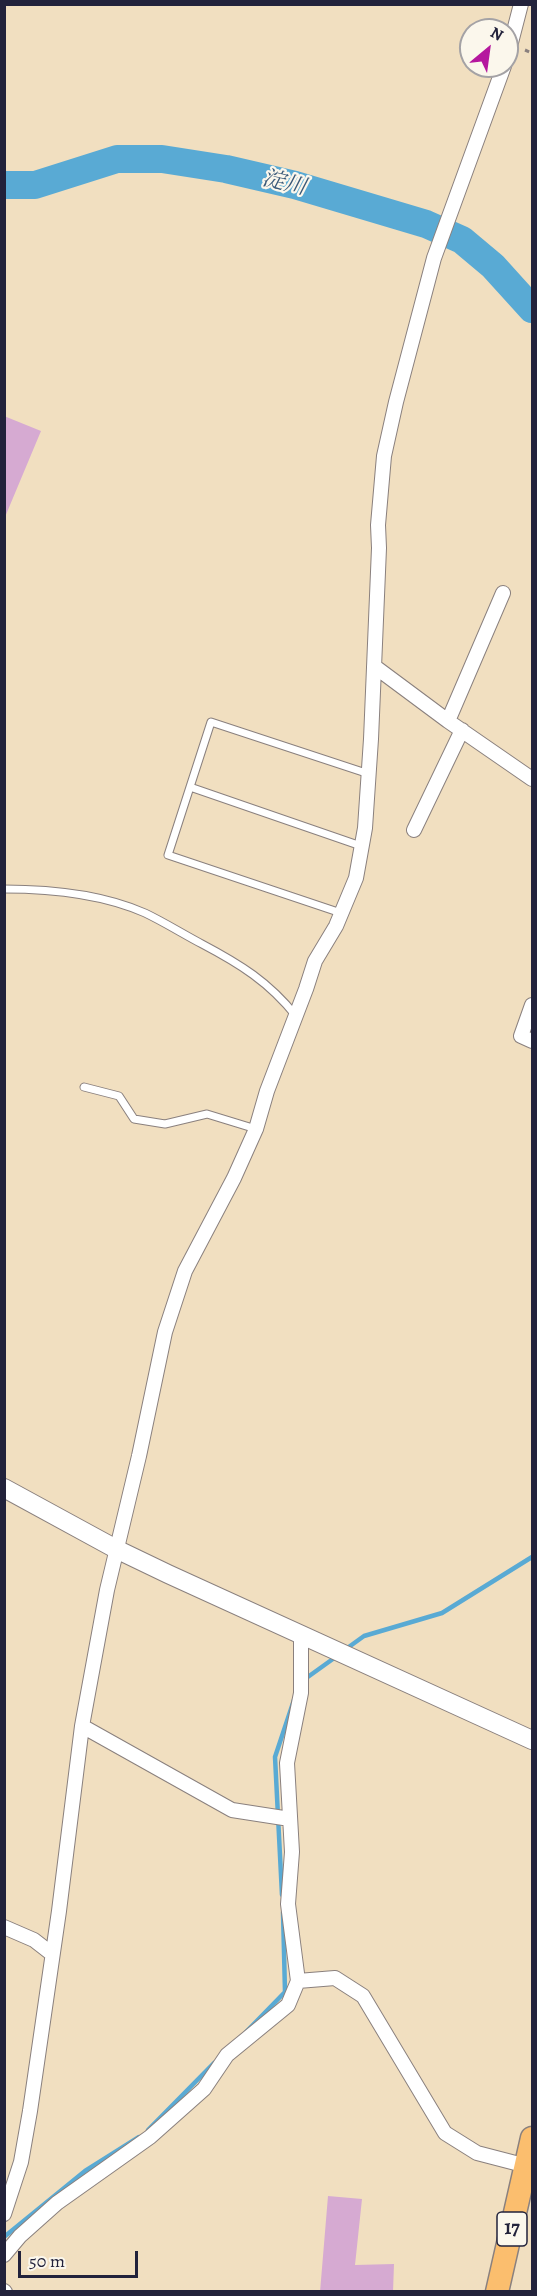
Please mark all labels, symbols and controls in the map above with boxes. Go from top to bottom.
north arrow [459,18,519,78]
text: N [486,22,507,46]
water label: 淀川 [260,166,308,202]
road number: 17 [497,2212,527,2246]
scale bar [21,2239,141,2277]
text: 50 m [29,2249,65,2273]

